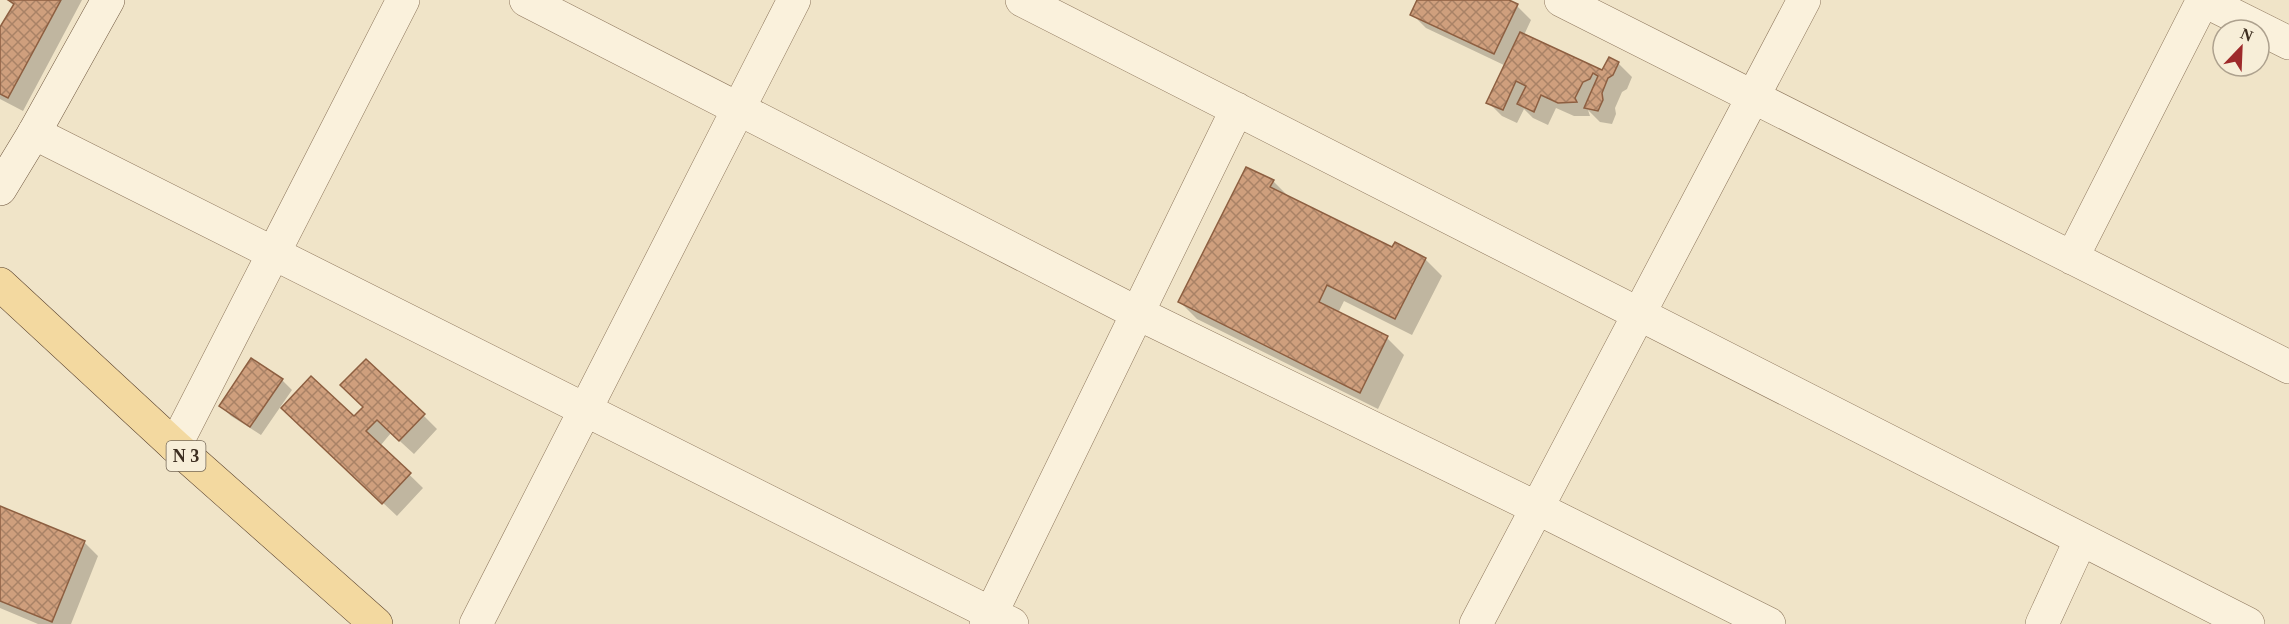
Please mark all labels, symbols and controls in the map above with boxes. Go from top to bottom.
north arrow [2211,18,2271,78]
text: N [2238,25,2256,45]
road number: N 3 [166,441,206,471]

